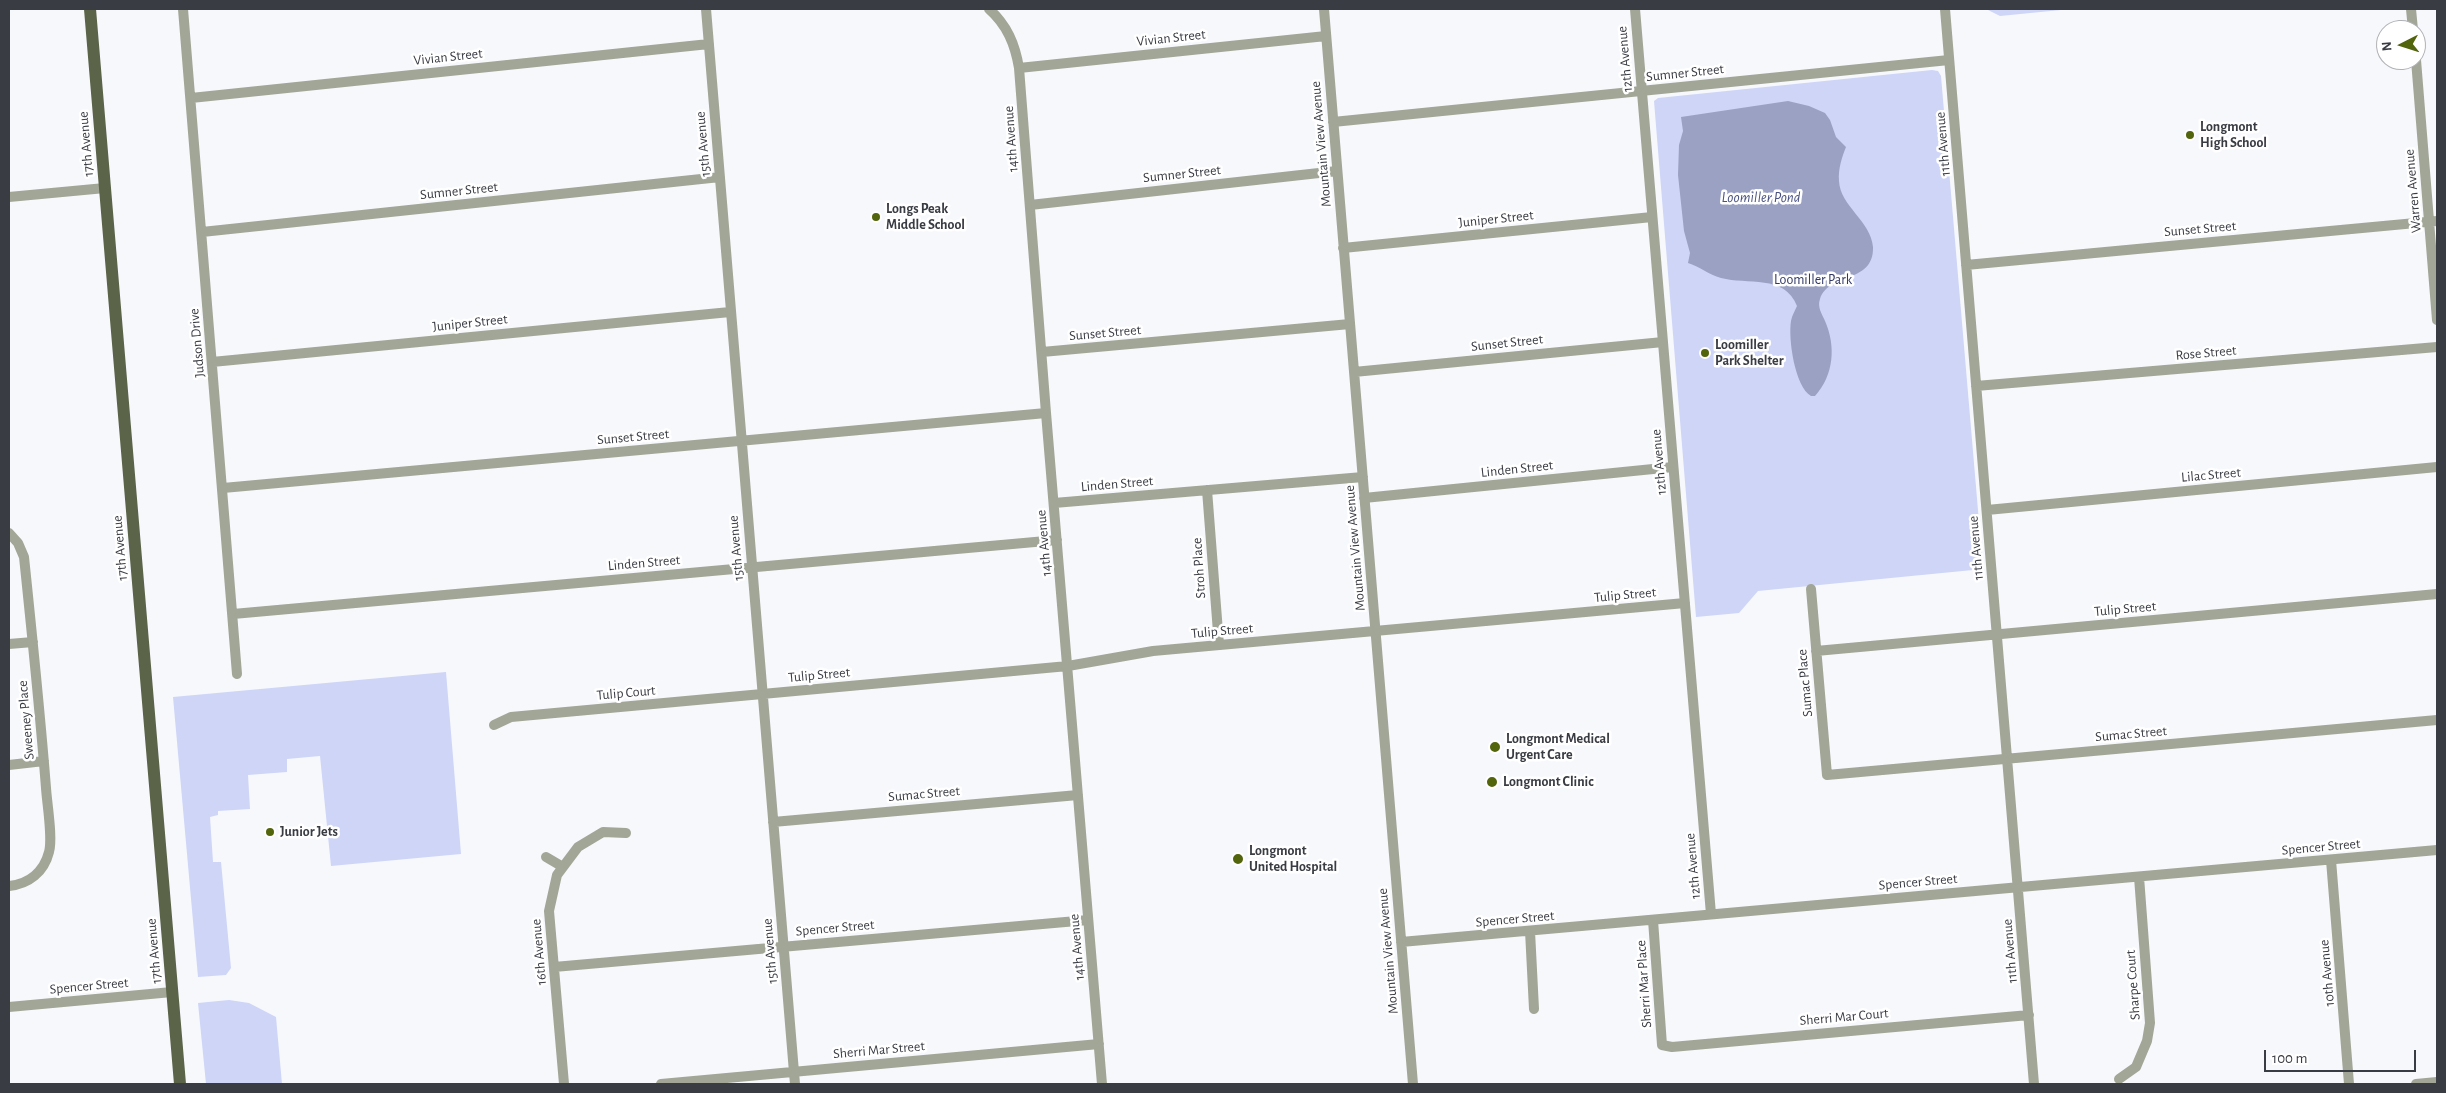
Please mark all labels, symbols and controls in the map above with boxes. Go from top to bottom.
north arrow [2376,20,2426,70]
street label: 12th Avenue [1614,25,1636,93]
street label: Vivian Street [1136,26,1206,50]
text: N [2380,41,2394,52]
street label: Vivian Street [413,45,483,69]
street label: Sumner Street [1645,61,1725,85]
street label: Mountain View Avenue [1307,81,1335,207]
street label: 14th Avenue [1000,105,1022,173]
street label: 17th Avenue [75,111,97,177]
street label: 15th Avenue [692,111,714,177]
street label: 11th Avenue [1932,111,1954,177]
place label: Longmont High School [2200,119,2267,152]
marker: Longmont High School [2184,129,2196,141]
street label: Warren Avenue [2401,148,2425,234]
street label: Sumner Street [1142,162,1222,186]
street label: Sumner Street [419,179,499,203]
water label: Loomiller Pond [1722,188,1800,206]
place label: Longs Peak Middle School [886,201,965,233]
street label: Juniper Street [1458,207,1534,231]
marker: Longs Peak Middle School [870,211,882,223]
street label: Sunset Street [2163,217,2237,241]
park label: Loomiller Park [1774,272,1852,288]
street label: Judson Drive [186,308,208,378]
street label: Juniper Street [432,311,508,335]
street label: Sunset Street [1068,321,1142,345]
street label: Sunset Street [1470,331,1544,355]
place label: Loomiller Park Shelter [1715,337,1784,370]
street label: Rose Street [2175,342,2237,364]
marker: Loomiller Park Shelter [1699,347,1711,359]
street label: Sunset Street [596,425,670,449]
street label: 12th Avenue [1648,428,1670,496]
street label: Linden Street [1480,457,1554,481]
street label: Lilac Street [2180,464,2242,486]
street label: Linden Street [1080,472,1154,496]
street label: Mountain View Avenue [1341,485,1369,611]
street label: 14th Avenue [1033,509,1055,577]
street label: 17th Avenue [109,515,131,581]
street label: 15th Avenue [725,515,747,581]
street label: 11th Avenue [1965,515,1987,581]
street label: Stroh Place [1188,537,1210,599]
street label: Linden Street [607,551,681,575]
street label: Tulip Street [1593,584,1657,606]
street label: Tulip Street [2093,598,2157,620]
street label: Tulip Street [1190,620,1254,642]
street label: Sumac Place [1794,648,1816,718]
street label: Tulip Street [787,664,851,686]
street label: Sweeney Place [14,680,38,760]
street label: Tulip Court [596,682,656,704]
street label: Sumac Street [2094,722,2168,746]
place label: Longmont Medical Urgent Care [1506,731,1610,764]
marker: Longmont Medical Urgent Care [1488,740,1502,754]
place label: Longmont Clinic [1503,774,1594,790]
marker: Longmont Clinic [1485,775,1499,789]
street label: Sumac Street [887,782,961,806]
place label: Junior Jets [280,824,338,840]
marker: Junior Jets [264,826,276,838]
street label: 12th Avenue [1682,832,1704,900]
street label: Spencer Street [2281,835,2361,859]
place label: Longmont United Hospital [1249,843,1337,876]
marker: Longmont United Hospital [1231,852,1245,866]
street label: Spencer Street [1878,870,1958,894]
street label: Mountain View Avenue [1374,888,1402,1014]
street label: Spencer Street [1475,907,1555,931]
street label: 14th Avenue [1066,913,1088,981]
street label: Spencer Street [795,916,875,940]
street label: 17th Avenue [143,918,165,984]
street label: 16th Avenue [528,918,550,986]
street label: 15th Avenue [759,918,781,984]
street label: 11th Avenue [1999,918,2021,984]
street label: Sherri Mar Place [1633,939,1655,1029]
street label: 10th Avenue [2316,939,2338,1007]
street label: Sharpe Court [2122,949,2144,1021]
street label: Spencer Street [49,974,129,998]
street label: Sherri Mar Court [1799,1005,1889,1029]
street label: Sherri Mar Street [832,1038,926,1062]
scale bar [2266,1040,2418,1072]
text: 100 m [2272,1051,2307,1066]

